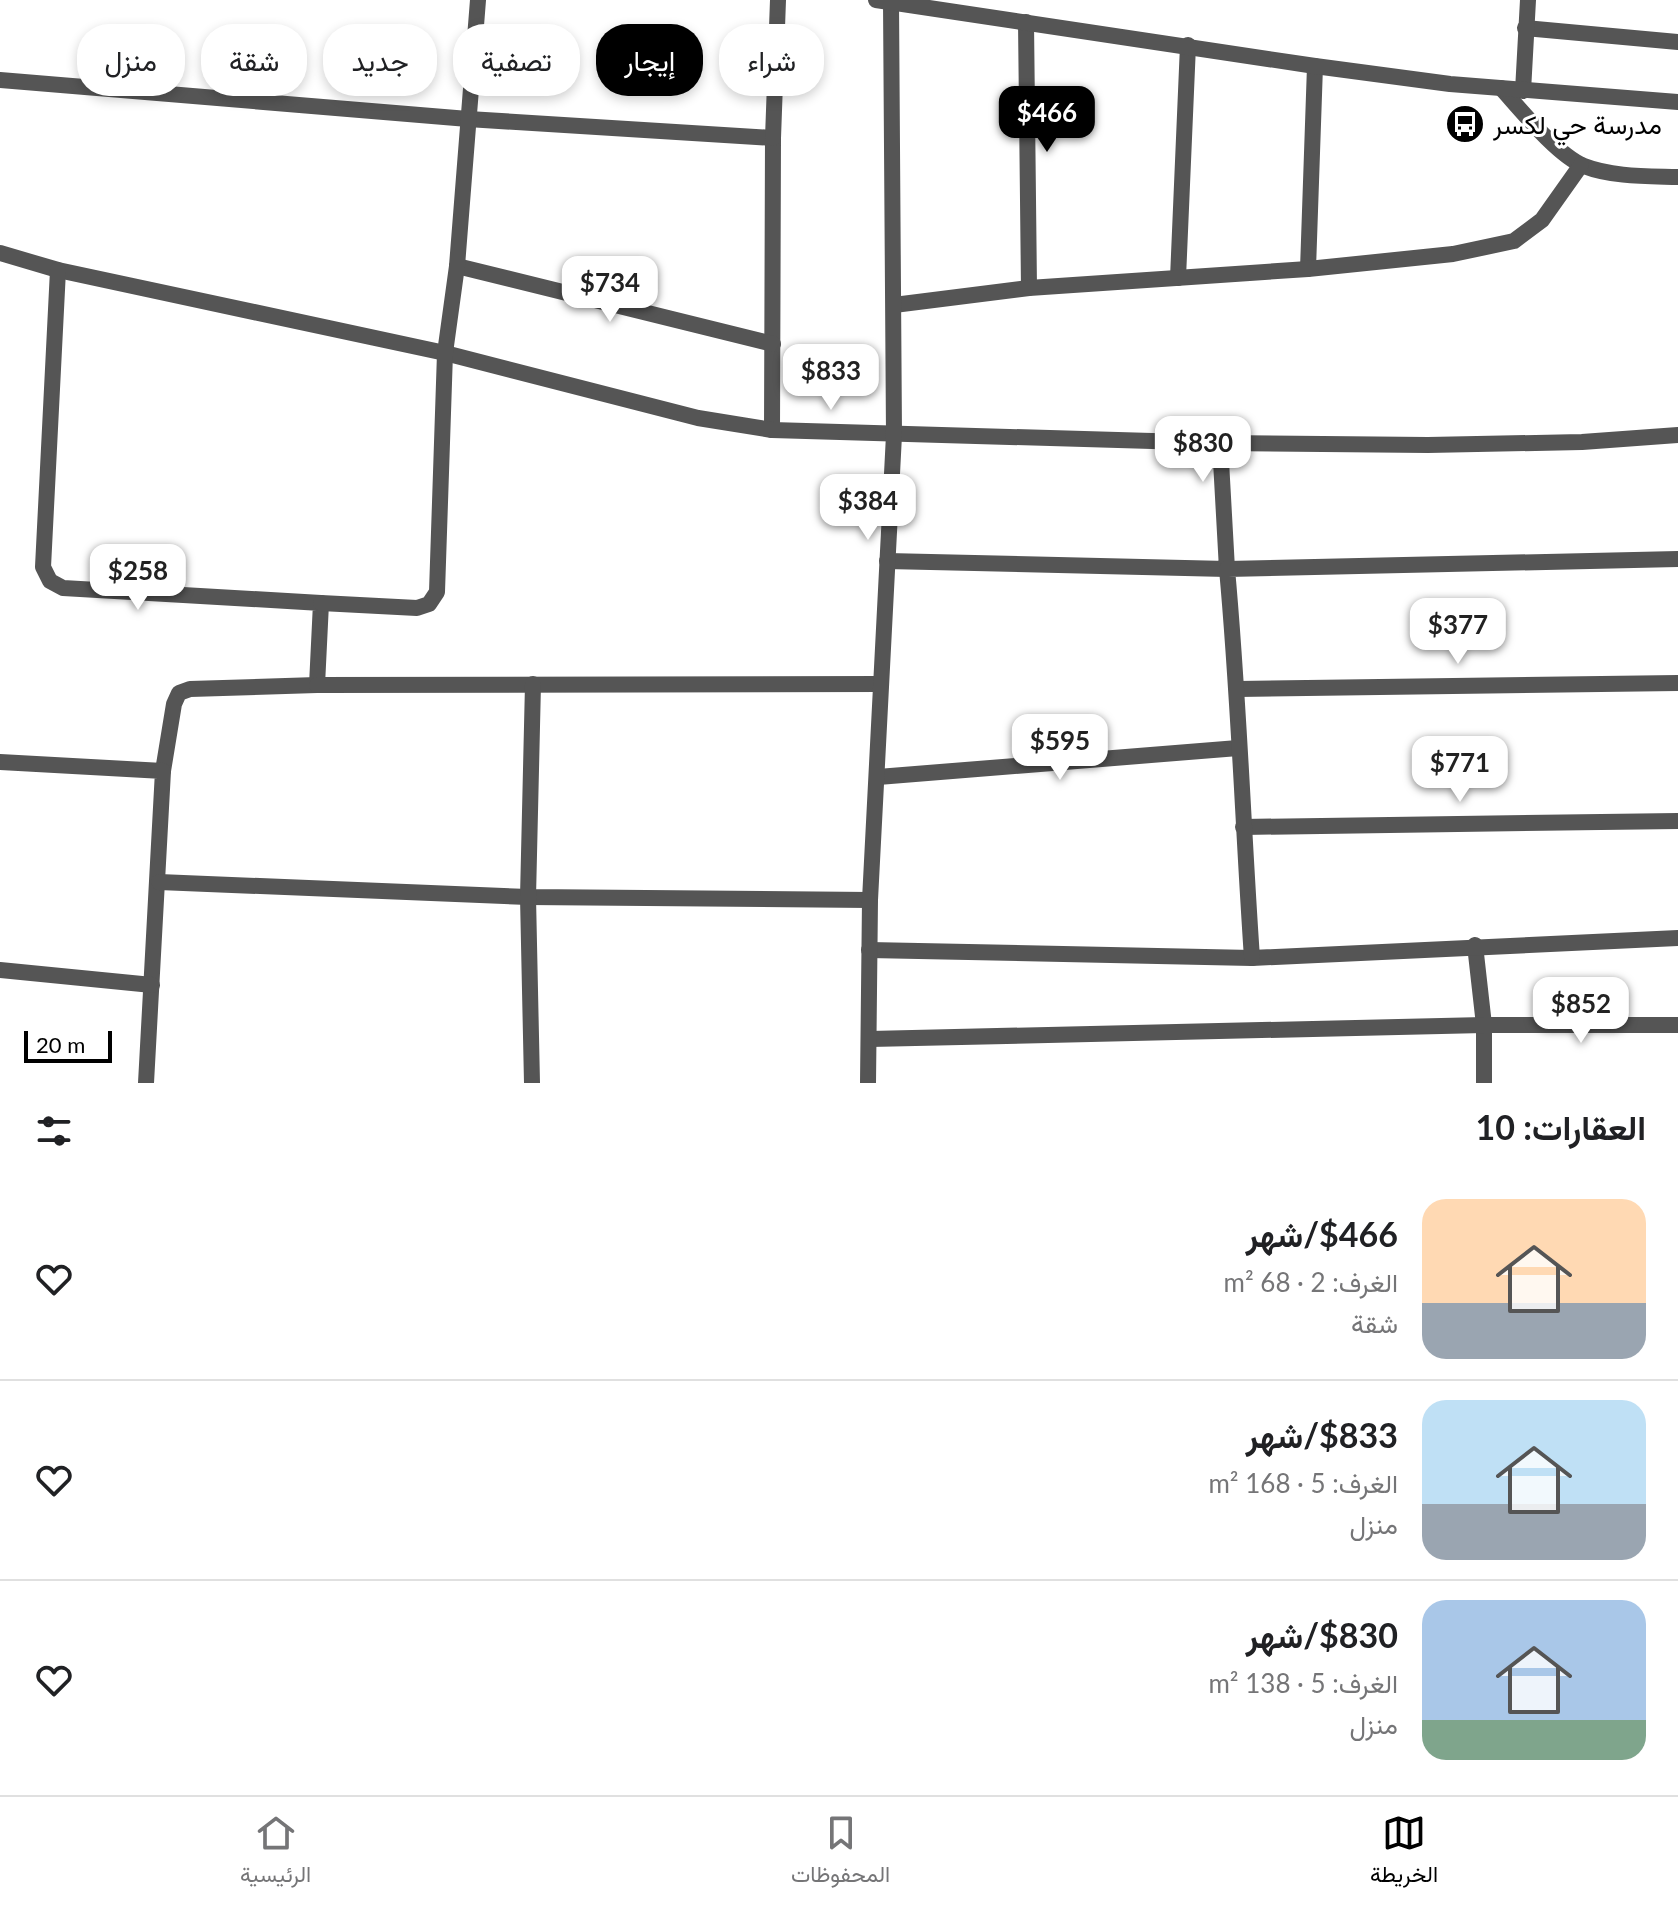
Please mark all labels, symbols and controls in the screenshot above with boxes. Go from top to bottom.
chip: منزل [77,24,185,96]
chip: شقة [201,24,307,96]
chip: جديد [323,24,437,96]
chip: تصفية [453,24,580,96]
chip: إيجار [596,24,703,96]
chip: شراء [719,24,824,96]
pin: $466 [1000,86,1094,154]
text: $466 [1017,96,1077,128]
bus stop icon: مدرسة حي لكسر [1444,103,1486,145]
place label: مدرسة حي لكسر [1492,108,1662,146]
pin: $734 [563,256,657,324]
text: $734 [580,266,640,298]
pin: $833 [784,344,878,412]
text: $833 [801,354,861,386]
pin: $830 [1156,416,1250,484]
text: $830 [1173,426,1233,458]
pin: $384 [821,474,915,542]
text: $384 [838,484,898,516]
pin: $258 [91,544,185,612]
text: $258 [108,554,168,586]
pin: $377 [1411,598,1505,666]
text: $377 [1428,608,1488,640]
pin: $595 [1013,714,1107,782]
text: $595 [1030,724,1090,756]
pin: $771 [1413,736,1507,804]
text: $771 [1430,746,1490,778]
pin: $852 [1534,977,1628,1045]
text: $852 [1551,987,1611,1019]
scale bar [24,1027,112,1063]
text: 20 m [36,1031,85,1058]
text: العقارات: 10 [1476,1106,1646,1147]
icon: filters [32,1109,76,1153]
text: $466/شهر [1246,1213,1398,1254]
icon: home [1486,1231,1582,1327]
icon: heart [32,1257,76,1301]
text: الغرف: 2 · 68 m² [1224,1266,1398,1298]
text: شقة [1351,1307,1398,1339]
text: $833/شهر [1246,1414,1398,1455]
icon: home [1486,1432,1582,1528]
icon: heart [32,1458,76,1502]
text: الغرف: 5 · 168 m² [1208,1467,1398,1499]
text: منزل [1349,1508,1398,1540]
text: $830/شهر [1246,1614,1398,1655]
icon: home [1486,1632,1582,1728]
icon: heart [32,1658,76,1702]
text: الغرف: 5 · 138 m² [1208,1667,1398,1699]
text: منزل [1349,1708,1398,1740]
tab: الرئيسية [240,1811,311,1894]
tab: المحفوظات [791,1811,890,1894]
tab: الخريطة [1370,1811,1438,1894]

